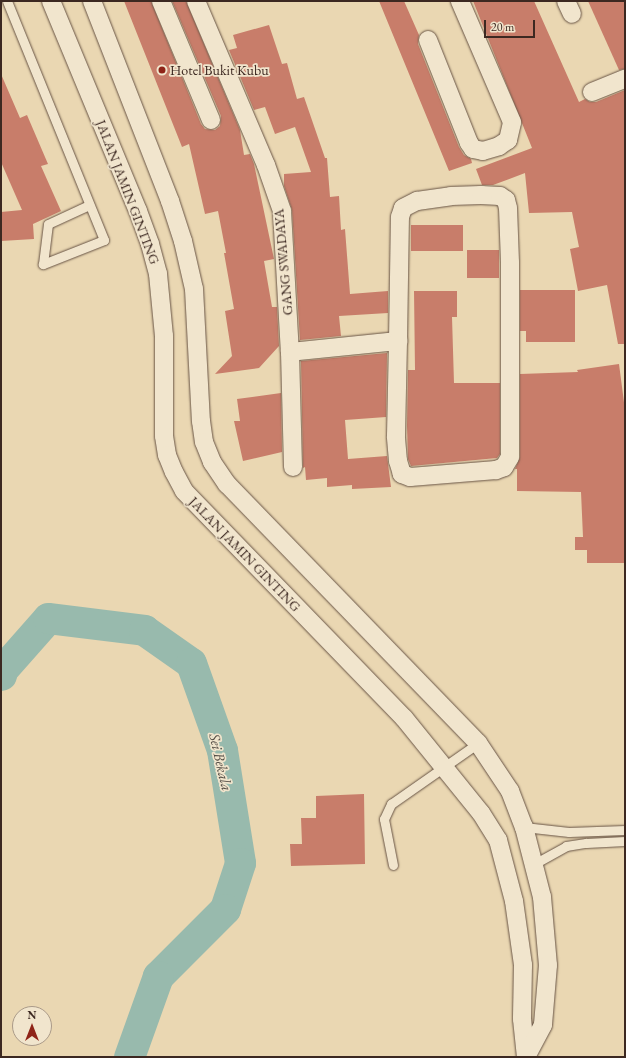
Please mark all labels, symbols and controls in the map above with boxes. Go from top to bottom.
scale bar [486,12,537,38]
text: 20 m [491,19,514,35]
place label: Hotel Bukit Kubu [170,62,269,78]
marker: Hotel Bukit Kubu [157,65,167,75]
street label: JALAN JAMIN GINTING [93,117,163,267]
street label: GANG SWADAYA [270,208,296,316]
street label: JALAN JAMIN GINTING [186,493,304,615]
water label: Sei Bekala [206,732,236,792]
north arrow [12,1006,52,1046]
text: N [28,1008,36,1022]

